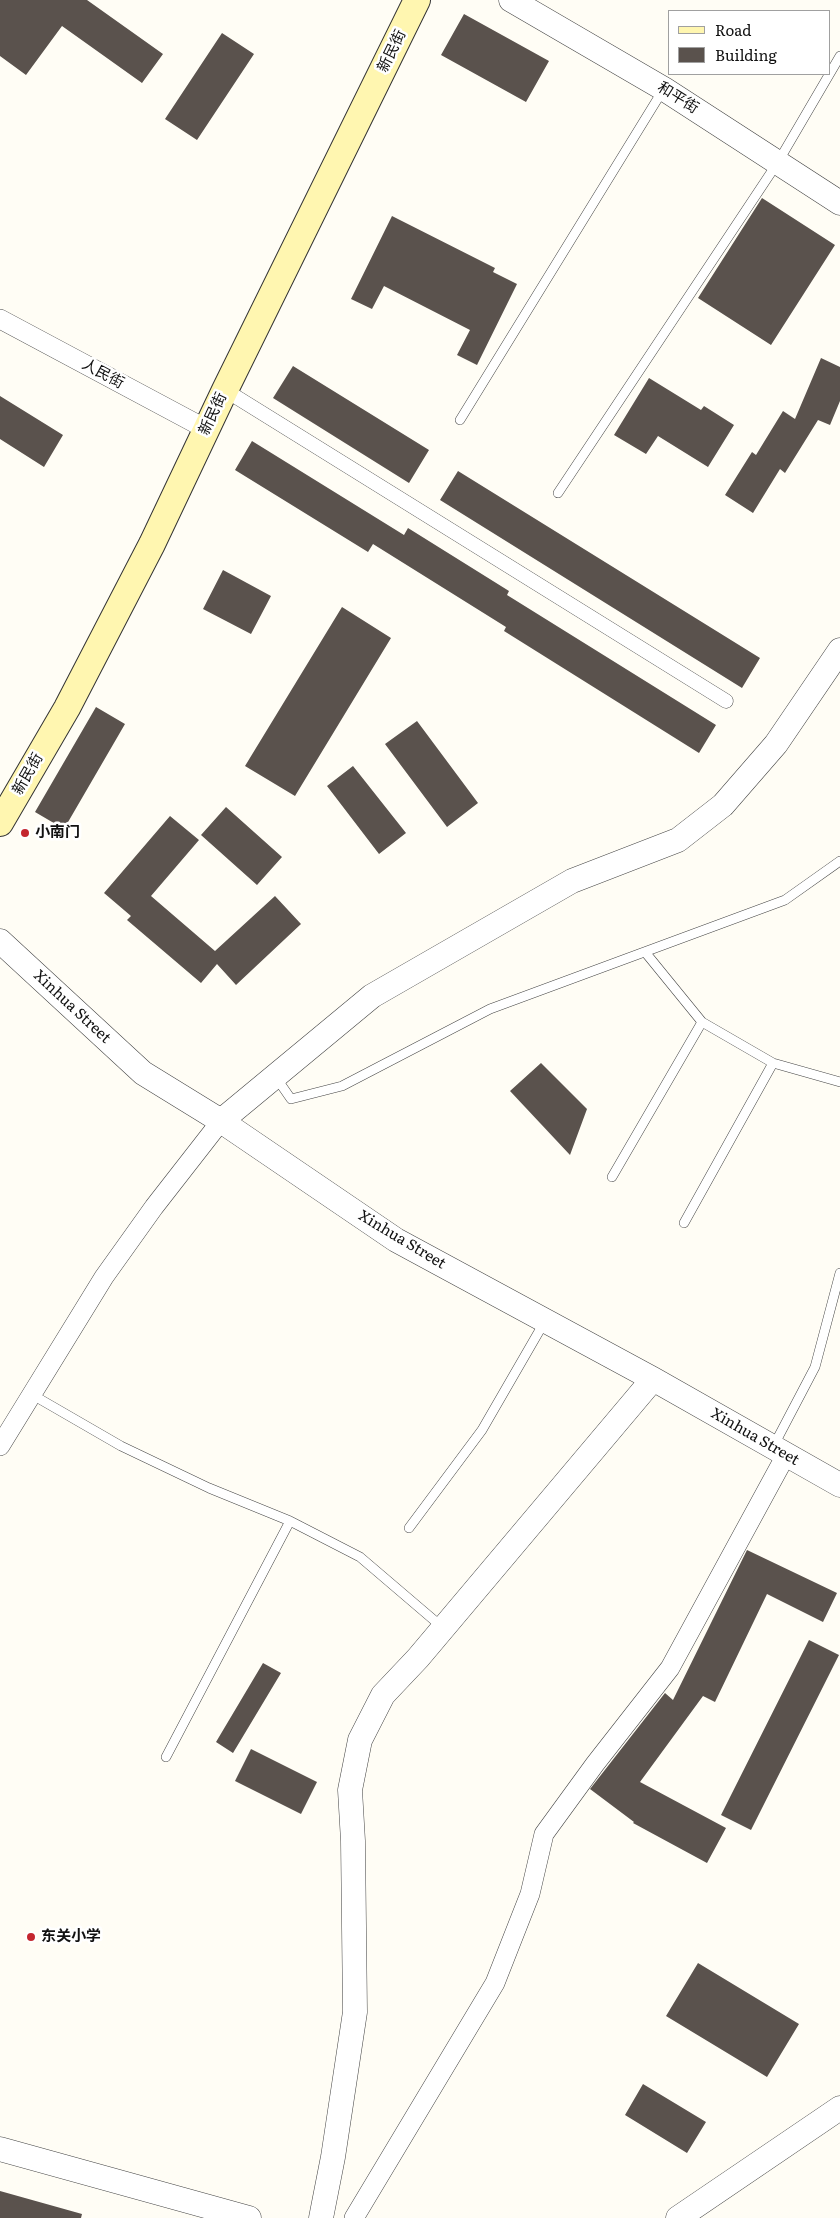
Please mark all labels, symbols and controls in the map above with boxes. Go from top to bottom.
legend [668,10,830,75]
text: Road [715,18,751,41]
street label: 新民街 [374,27,410,75]
text: Building [715,43,777,66]
street label: 和平街 [654,78,702,118]
street label: 人民街 [79,355,127,393]
street label: 新民街 [195,390,231,438]
street label: 新民街 [9,750,47,798]
place label: 小南门 [35,824,80,842]
marker: 小南门 [19,827,31,839]
street label: Xinhua Street [30,967,114,1047]
street label: Xinhua Street [355,1207,449,1273]
street label: Xinhua Street [708,1405,802,1469]
place label: 东关小学 [41,1928,101,1946]
marker: 东关小学 [25,1931,37,1943]

